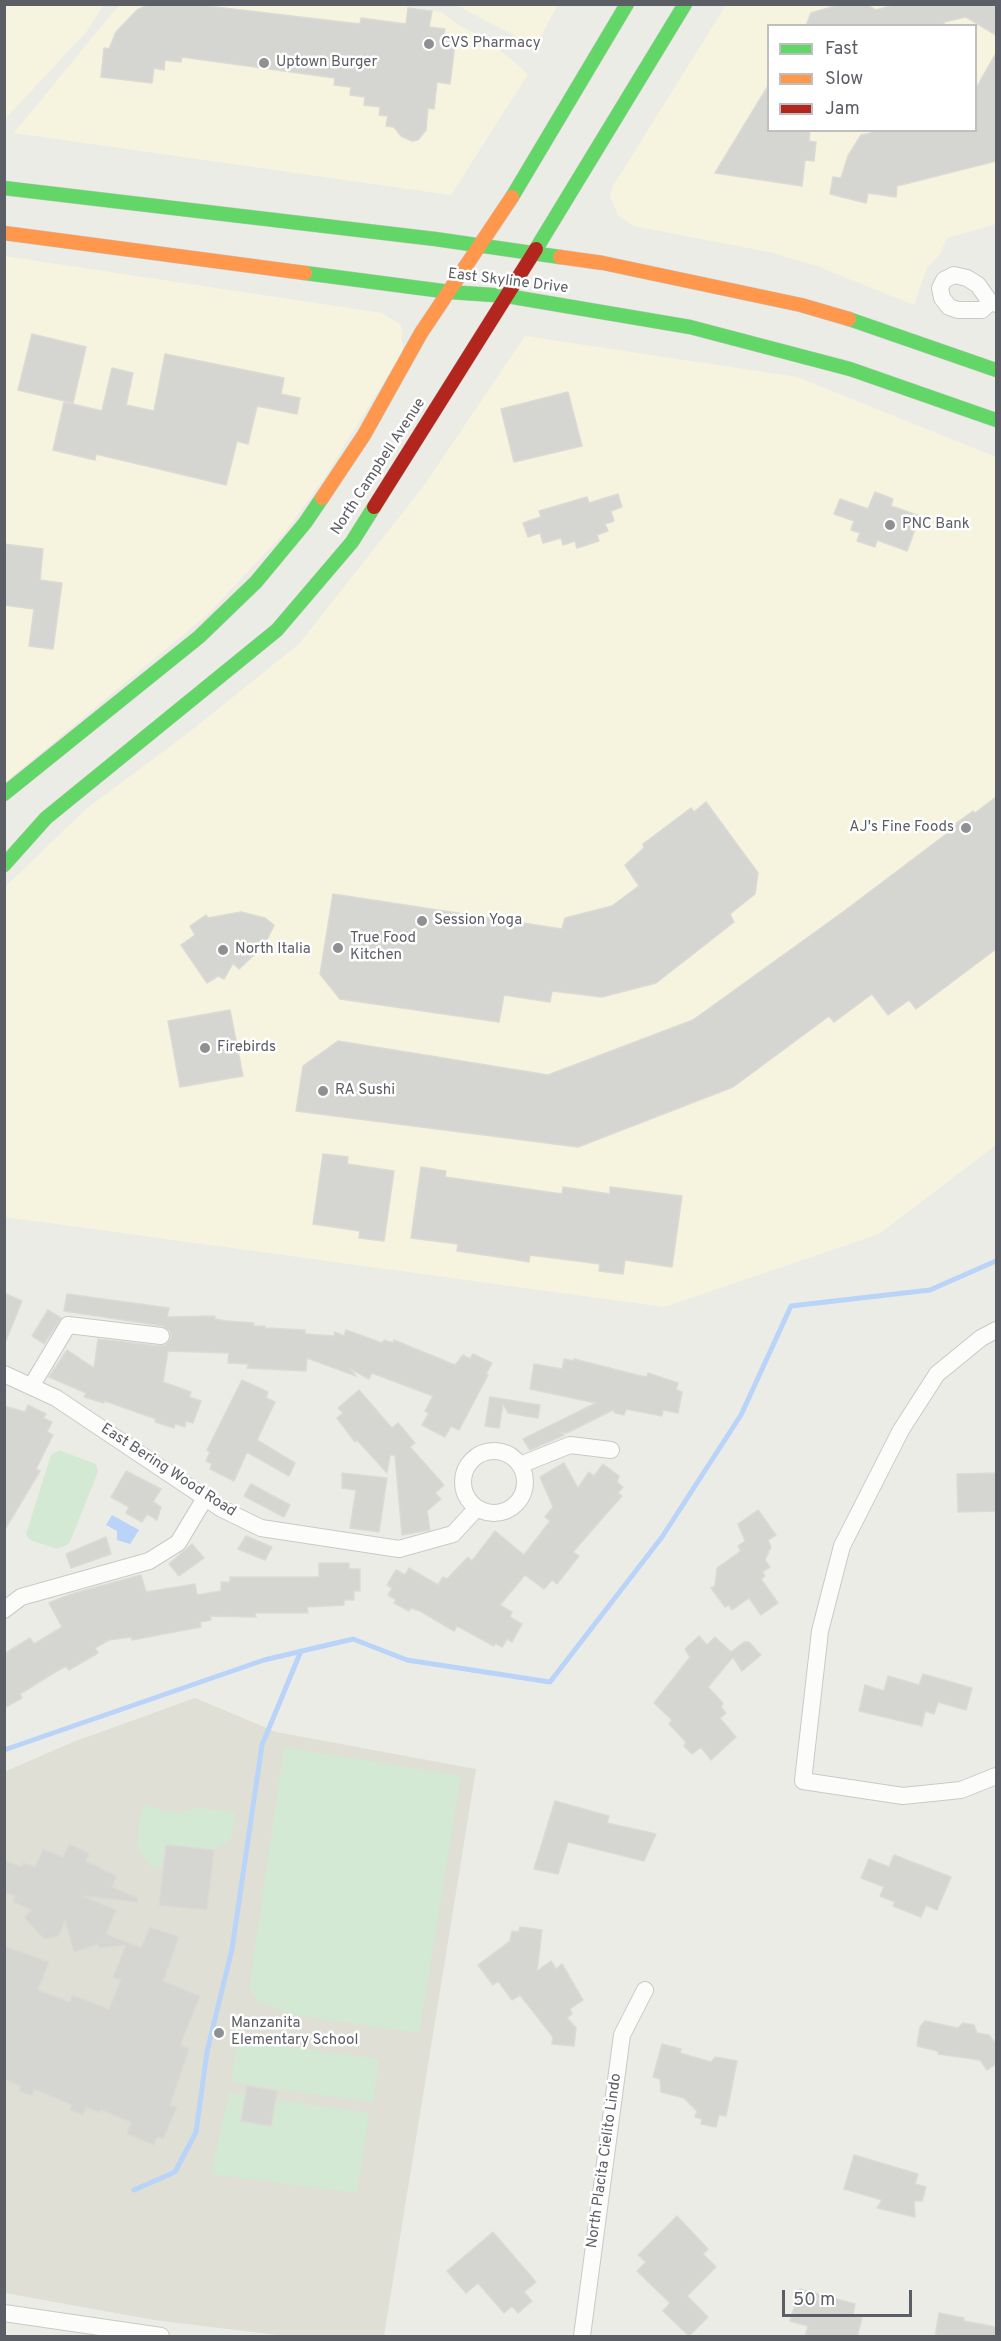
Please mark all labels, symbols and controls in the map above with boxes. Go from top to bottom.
legend [767,24,977,132]
place label: CVS Pharmacy [441,35,541,53]
marker: CVS Pharmacy [422,37,436,51]
text: Fast [825,38,858,61]
place label: Uptown Burger [276,54,377,72]
marker: Uptown Burger [257,56,271,70]
text: Slow [825,68,863,91]
text: Jam [825,98,860,121]
street label: East Skyline Drive [447,266,569,298]
street label: North Campbell Avenue [328,395,430,539]
place label: PNC Bank [902,516,970,534]
marker: PNC Bank [883,518,897,532]
place label: AJ's Fine Foods [849,819,954,837]
marker: AJ's Fine Foods [959,821,973,835]
place label: Session Yoga [434,912,522,930]
marker: Session Yoga [415,914,429,928]
place label: True Food Kitchen [350,930,416,965]
place label: North Italia [235,941,311,959]
marker: True Food Kitchen [331,941,345,955]
marker: North Italia [216,943,230,957]
place label: Firebirds [217,1039,276,1057]
marker: Firebirds [198,1041,212,1055]
place label: RA Sushi [335,1082,395,1100]
marker: RA Sushi [316,1084,330,1098]
street label: East Bering Wood Road [97,1421,239,1521]
place label: Manzanita Elementary School [231,2015,358,2050]
marker: Manzanita Elementary School [212,2026,226,2040]
street label: North Placita Cielito Lindo [584,2072,626,2250]
scale bar [785,2278,916,2316]
text: 50 m [793,2289,835,2312]

